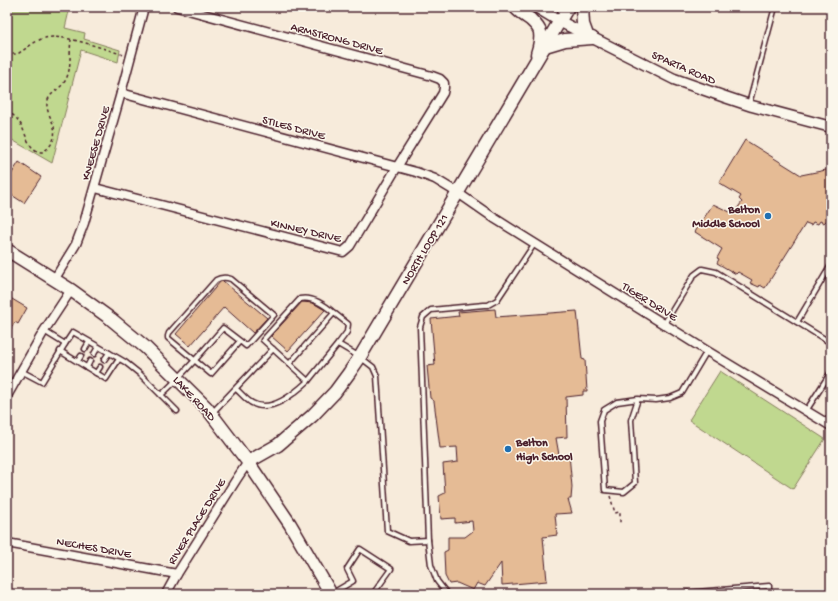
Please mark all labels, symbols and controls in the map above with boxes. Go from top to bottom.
street label: ARMSTRONG DRIVE [289,21,385,59]
street label: SPARTA ROAD [649,49,718,89]
street label: KNEESE DRIVE [80,104,114,182]
street label: STILES DRIVE [261,114,327,144]
place label: Belton Middle School [692,204,760,232]
marker: Belton Middle School [763,211,773,221]
street label: NORTH LOOP 121 [399,212,452,288]
street label: KINNEY DRIVE [269,217,343,247]
street label: TIGER DRIVE [618,280,680,326]
street label: LAKE ROAD [169,374,218,425]
place label: Belton High School [515,437,573,465]
marker: Belton High School [503,444,513,454]
street label: RIVER PLACE DRIVE [166,476,230,568]
street label: NECHES DRIVE [55,536,133,563]

